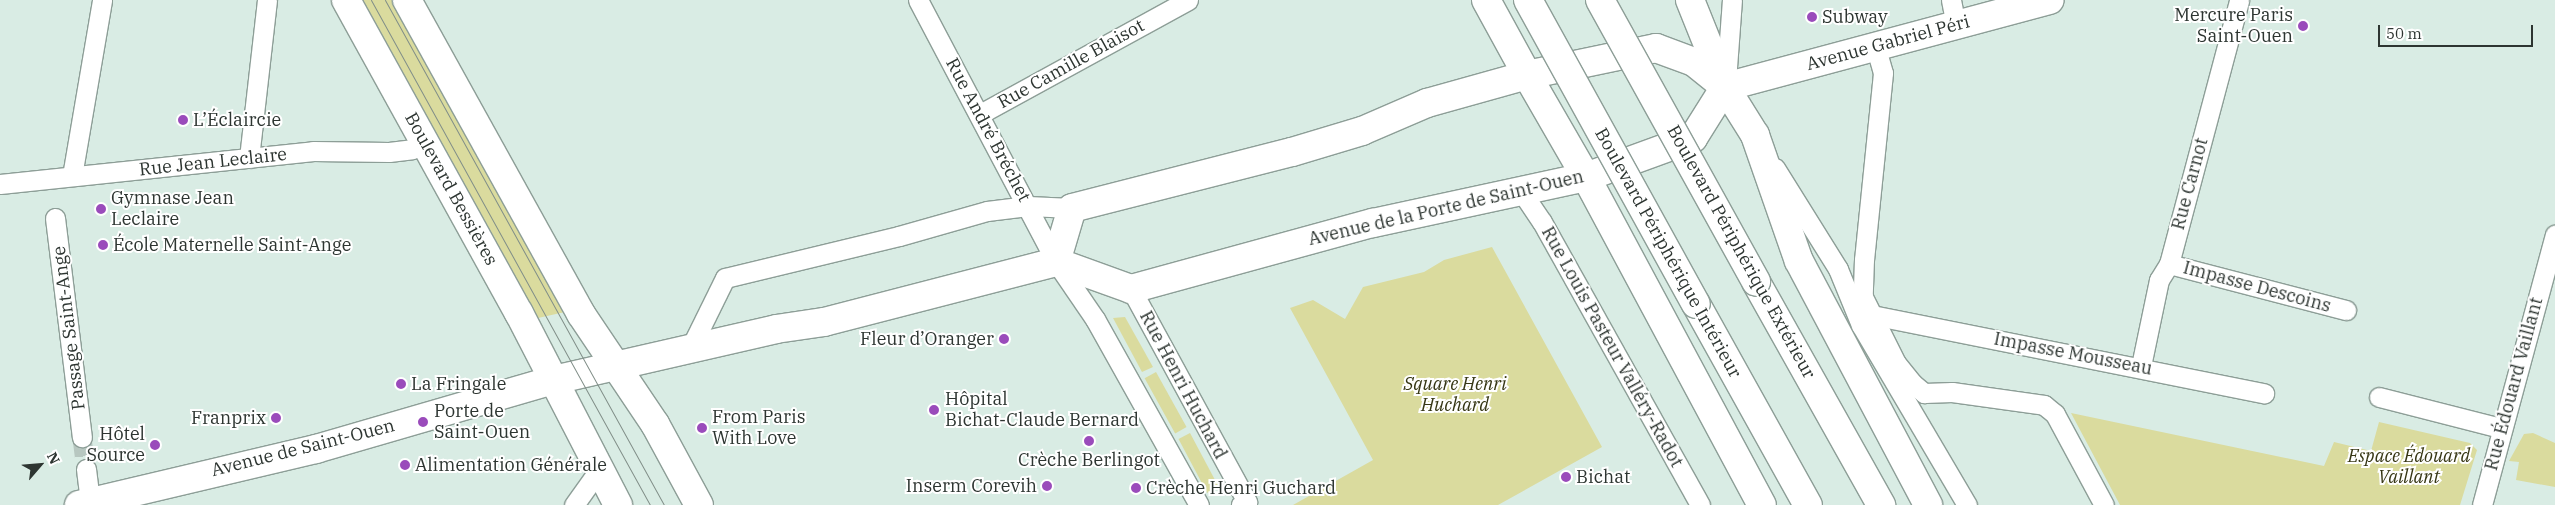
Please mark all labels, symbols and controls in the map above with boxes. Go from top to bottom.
place label: Mercure Paris Saint-Ouen [2174,5,2293,48]
place label: Subway [1822,6,1888,28]
street label: Avenue Gabriel Péri [1804,11,1972,75]
marker: Subway [1806,11,1818,23]
street label: Rue Camille Blaisot [994,15,1148,113]
scale bar [2380,15,2535,47]
marker: Mercure Paris Saint-Ouen [2297,20,2309,32]
text: 50 m [2386,24,2422,43]
street label: Rue André Bréchet [941,54,1035,206]
place label: L’Éclaircie [193,109,281,131]
street label: Boulevard Bessières [400,109,502,269]
marker: L’Éclaircie [177,114,189,126]
street label: Boulevard Périphérique Extérieur [1662,122,1820,382]
street label: Boulevard Périphérique Intérieur [1590,124,1746,382]
street label: Rue Carnot [2167,136,2213,232]
street label: Rue Jean Leclaire [138,143,288,181]
street label: Avenue de la Porte de Saint-Ouen [1306,166,1586,250]
place label: Gymnase Jean Leclaire [111,188,234,230]
marker: Gymnase Jean Leclaire [95,203,107,215]
street label: Rue Louis Pasteur Valléry-Radot [1537,223,1687,471]
place label: École Maternelle Saint-Ange [113,234,351,256]
marker: École Maternelle Saint-Ange [97,239,109,251]
street label: Passage Saint-Ange [48,245,90,411]
street label: Impasse Descoins [2181,257,2333,317]
street label: Rue Édouard Vaillant [2481,295,2547,473]
street label: Rue Henri Huchard [1135,307,1231,463]
place label: Fleur d’Oranger [860,328,994,350]
street label: Impasse Mousseau [1992,328,2154,380]
marker: Fleur d’Oranger [998,333,1010,345]
place label: La Fringale [411,373,506,395]
park label: Square Henri Huchard [1403,374,1507,416]
marker: La Fringale [395,378,407,390]
place label: Hôpital Bichat-Claude Bernard [945,389,1139,432]
place label: Porte de Saint-Ouen [434,401,530,444]
marker: Hôpital Bichat-Claude Bernard [927,403,941,417]
place label: Franprix [191,407,266,429]
place label: From Paris With Love [712,407,806,449]
marker: Franprix [270,412,282,424]
street label: Avenue de Saint-Ouen [209,415,397,481]
marker: Porte de Saint-Ouen [416,415,430,429]
marker: From Paris With Love [696,422,708,434]
place label: Hôtel Source [86,424,145,466]
marker: Crèche Berlingot [1083,435,1095,447]
marker: Hôtel Source [149,439,161,451]
north arrow [15,440,65,490]
park label: Espace Édouard Vaillant [2348,446,2470,488]
text: N [43,449,64,467]
place label: Crèche Berlingot [1018,449,1160,471]
place label: Alimentation Générale [415,454,607,476]
marker: Alimentation Générale [399,459,411,471]
place label: Bichat [1576,466,1630,488]
marker: Bichat [1560,471,1572,483]
place label: Inserm Corevih [906,475,1037,497]
place label: Crèche Henri Guchard [1146,477,1336,499]
marker: Inserm Corevih [1041,480,1053,492]
marker: Crèche Henri Guchard [1130,482,1142,494]

